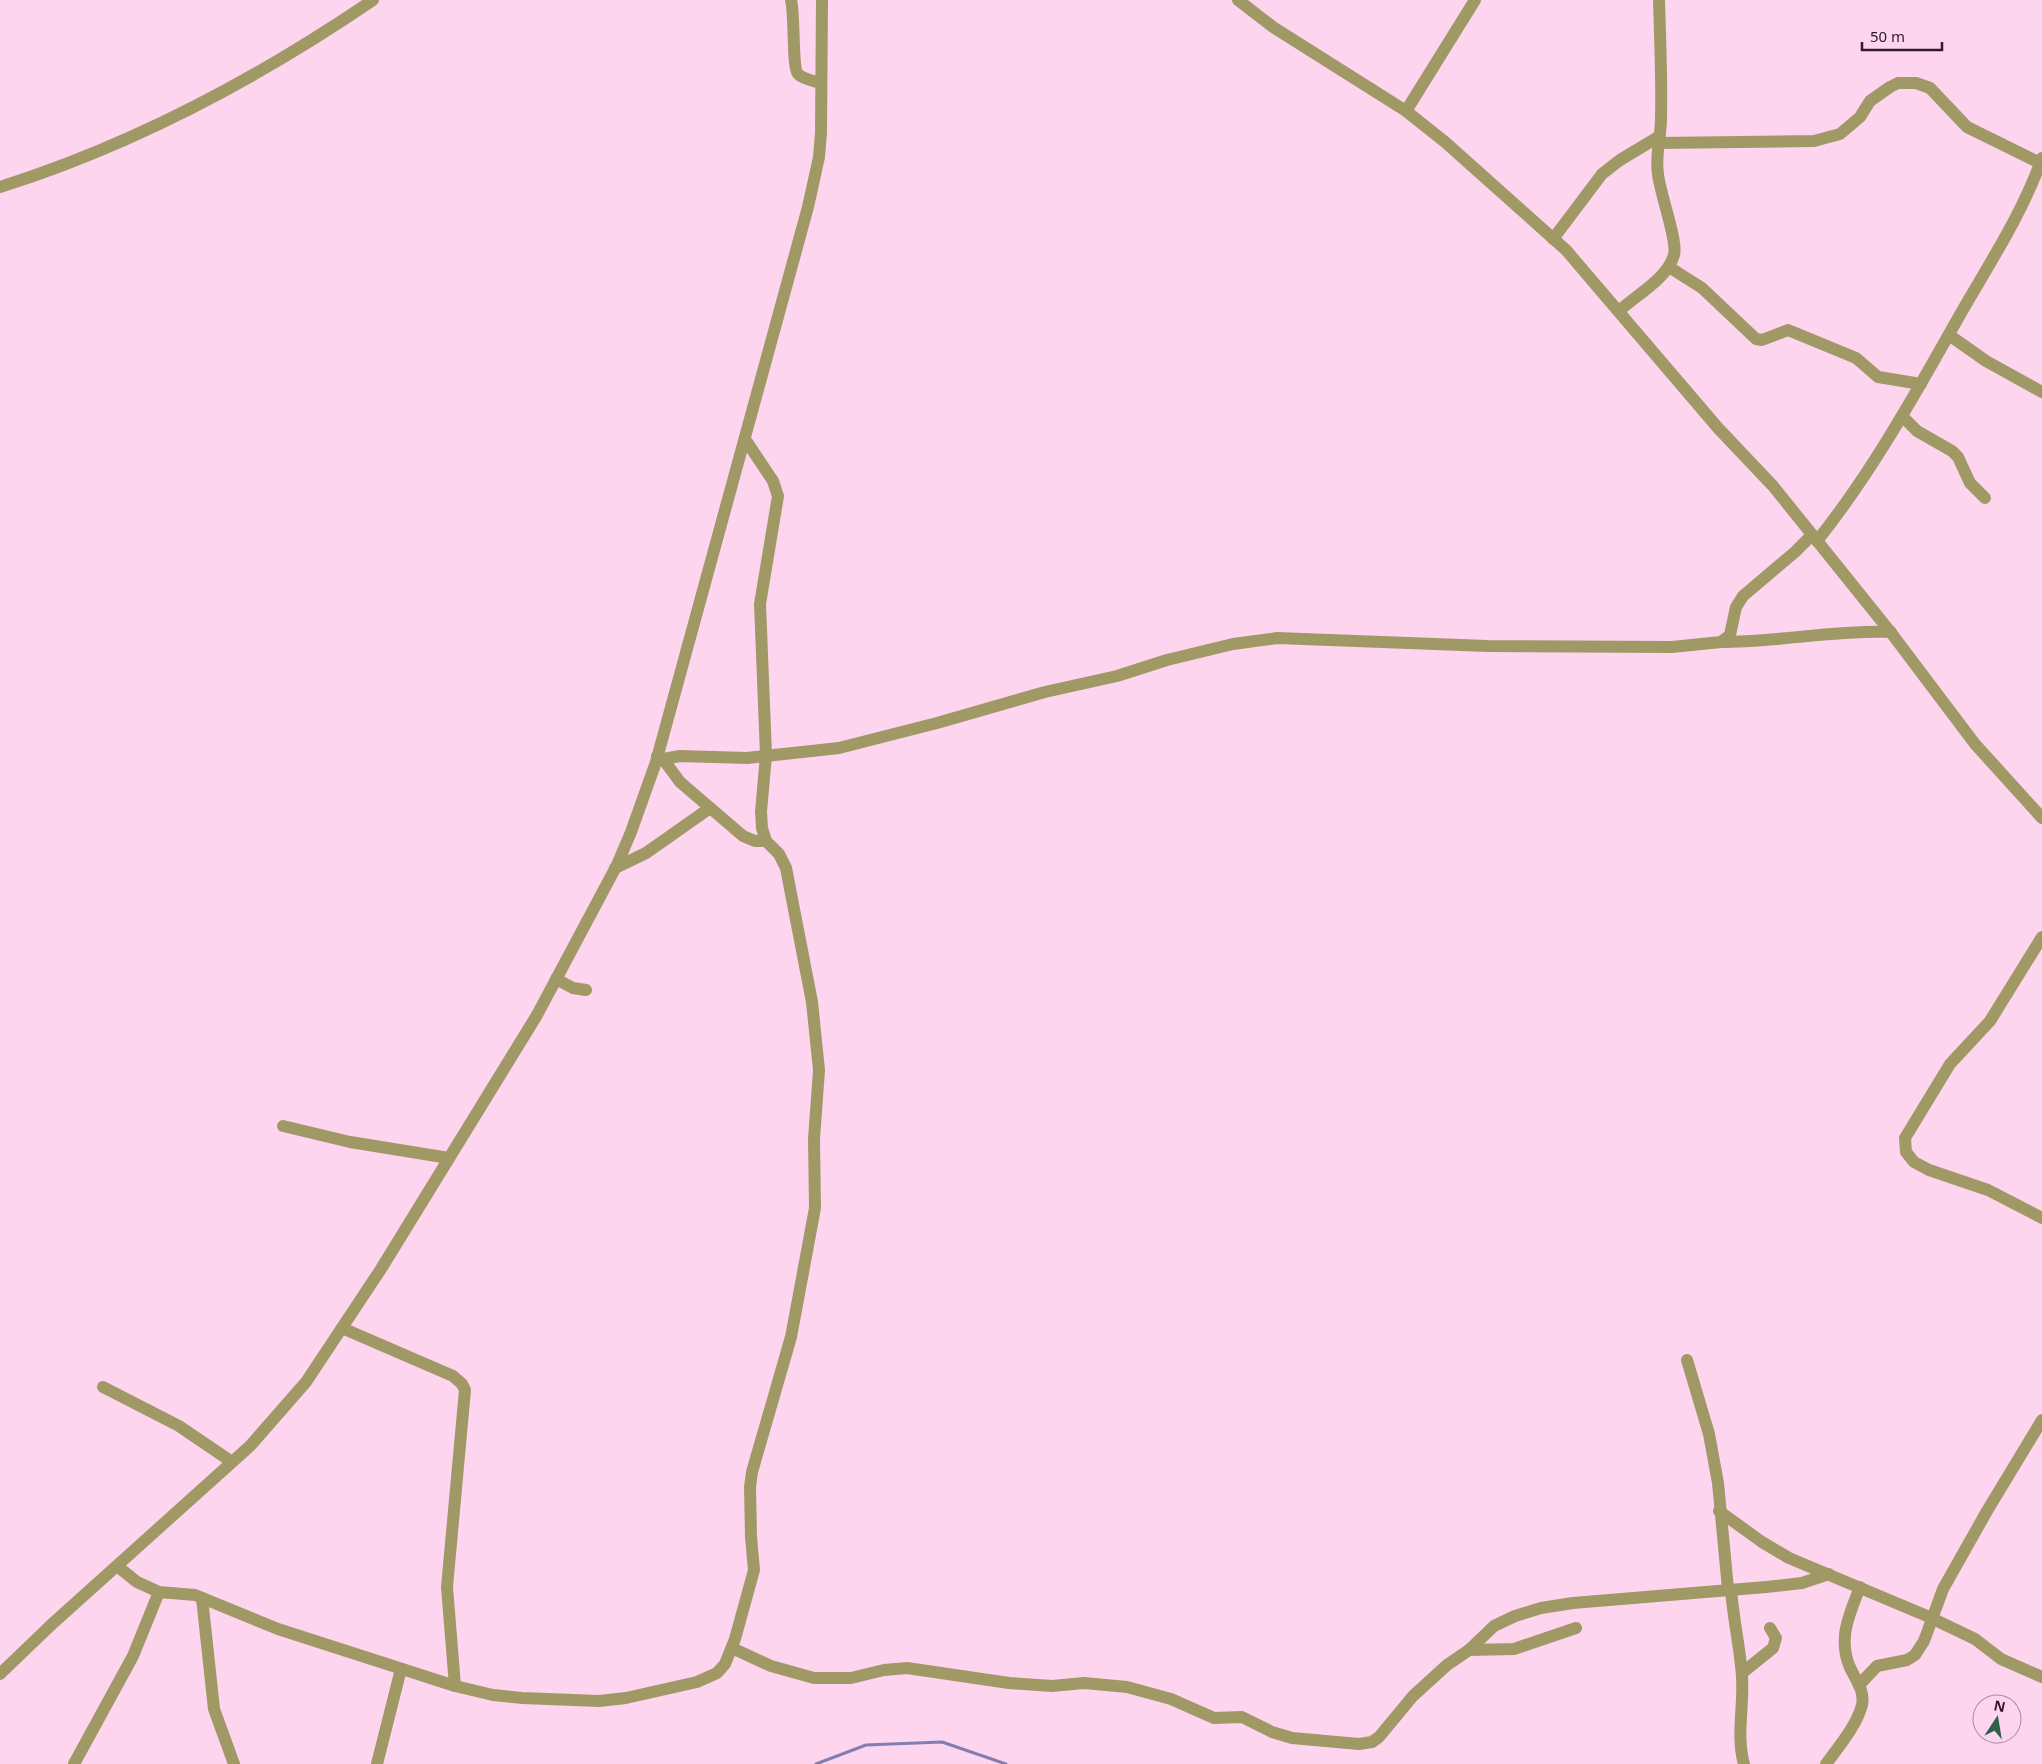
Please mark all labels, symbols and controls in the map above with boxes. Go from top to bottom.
scale bar [1862,20,1942,52]
text: 50 m [1870,26,1905,46]
north arrow [1972,1694,2022,1744]
text: N [1992,1695,2007,1716]

